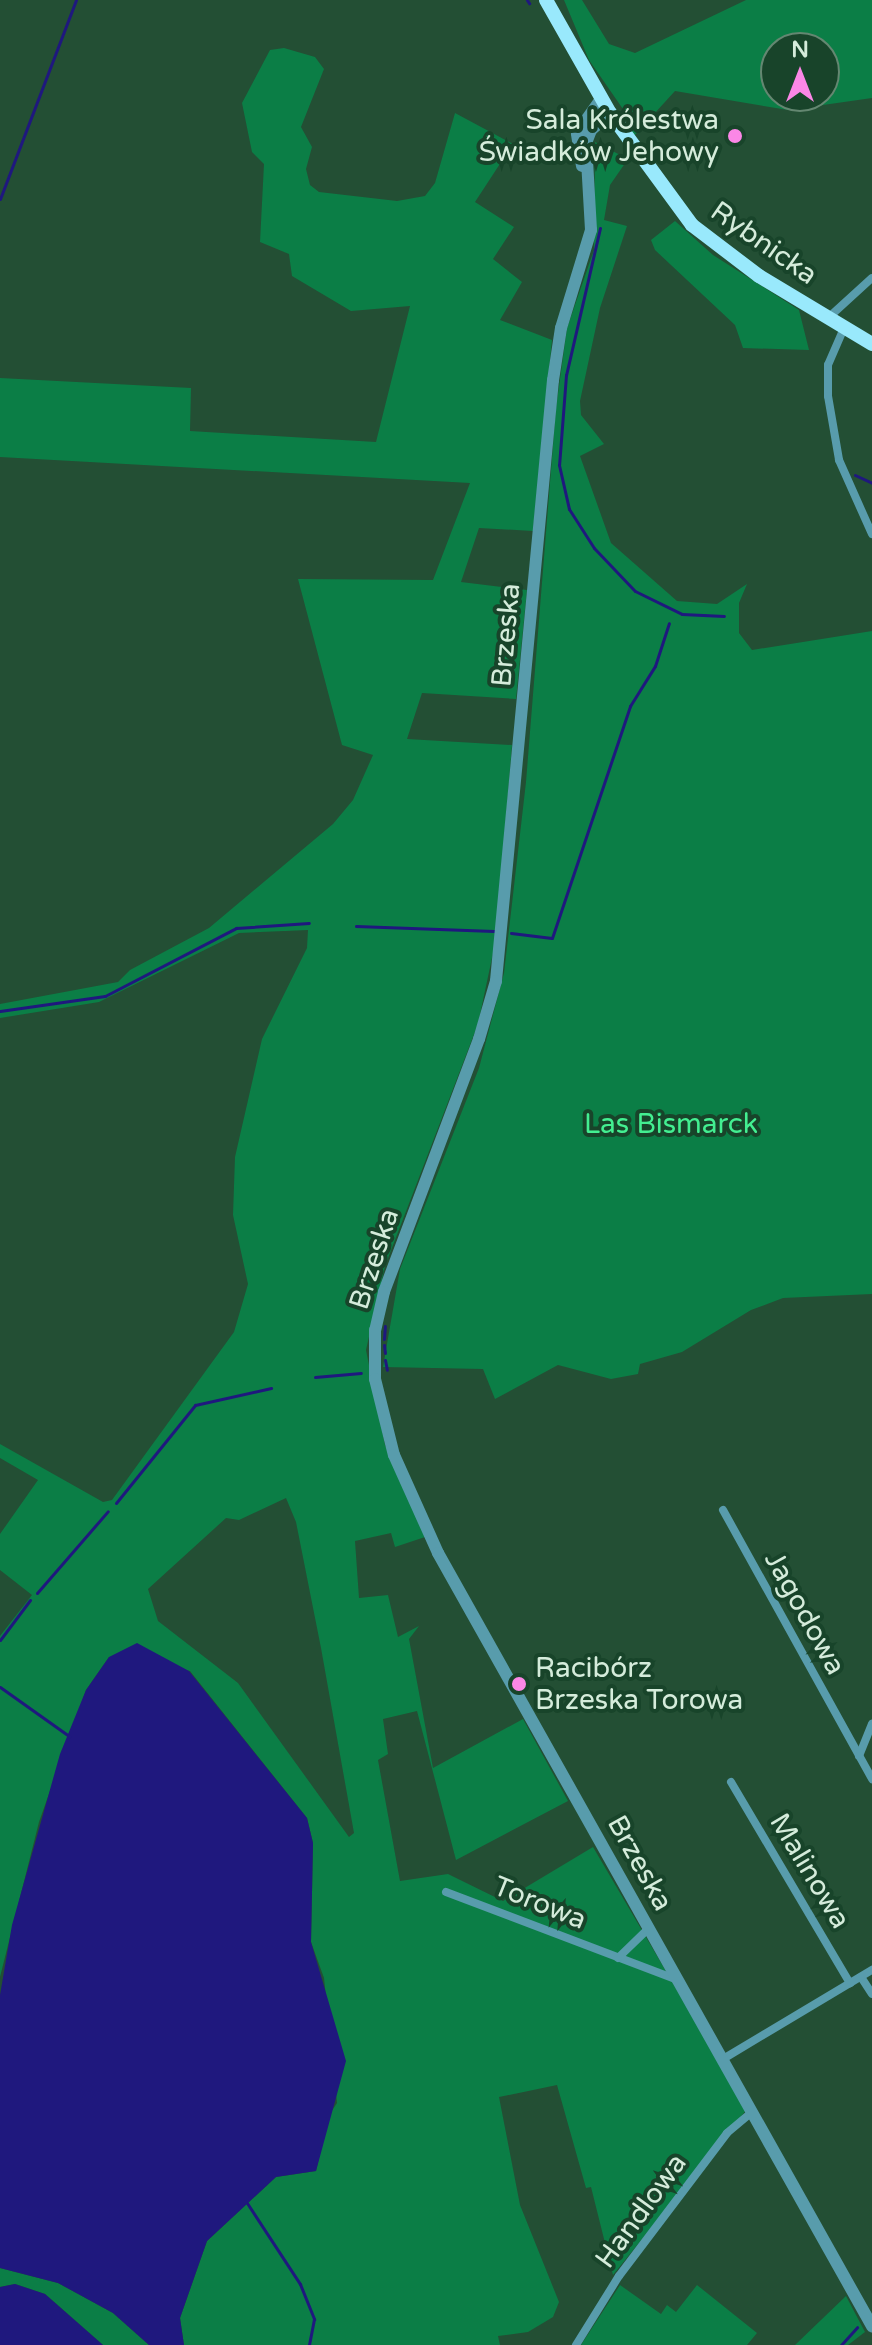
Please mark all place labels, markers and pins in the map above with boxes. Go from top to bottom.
place label: Sala Królestwa Świadków Jehowy [479,103,719,169]
marker: Sala Królestwa Świadków Jehowy [726,127,744,145]
place label: Racibórz Brzeska Torowa [535,1651,743,1717]
marker: Racibórz Brzeska Torowa [510,1675,528,1693]

